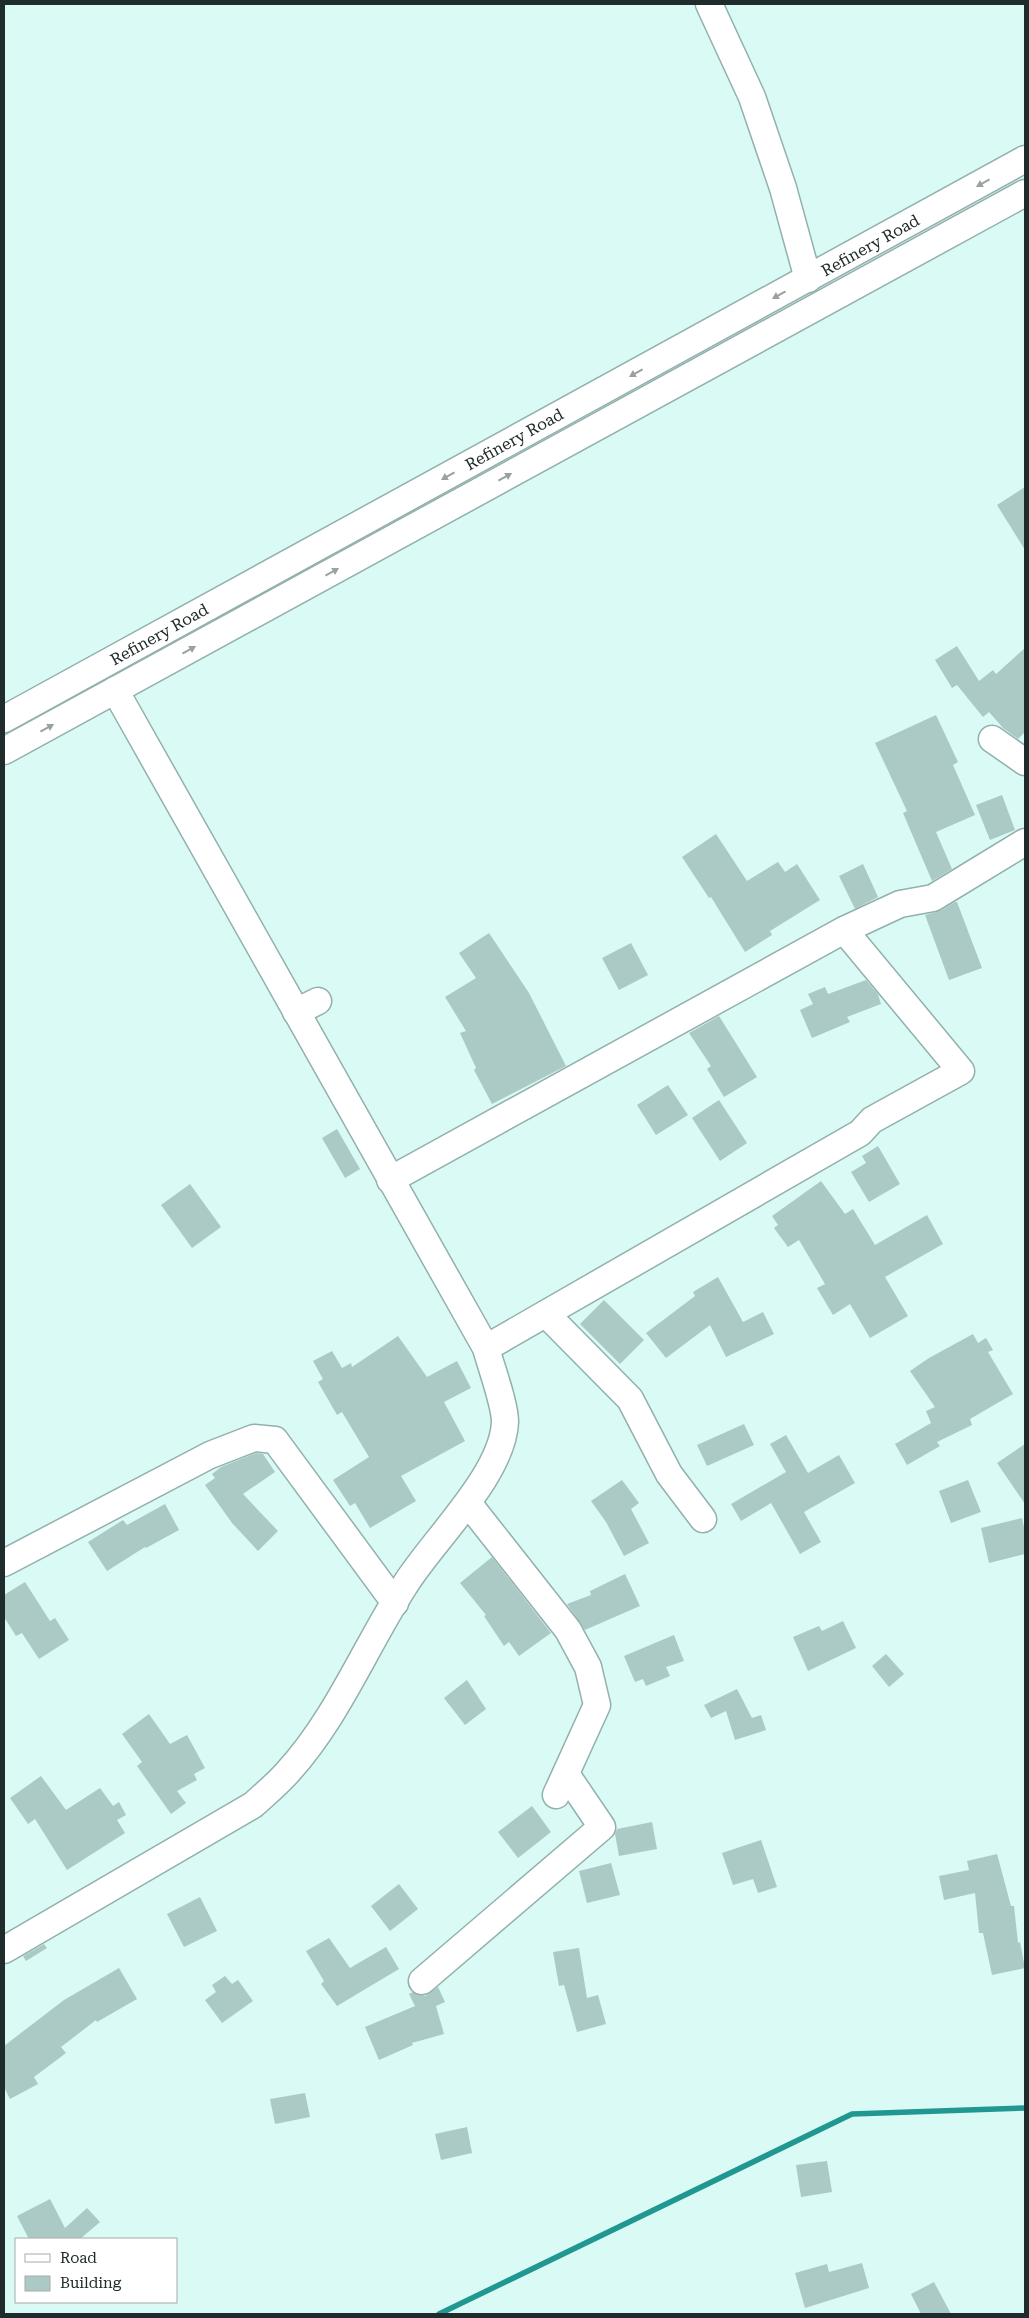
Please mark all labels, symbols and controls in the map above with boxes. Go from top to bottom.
one-way arrow [975,179,990,187]
street label: Refinery Road [818,211,923,280]
one-way arrow [772,290,785,299]
one-way arrow [629,369,643,377]
street label: Refinery Road [462,405,567,474]
one-way arrow [440,472,455,480]
one-way arrow [498,473,512,482]
one-way arrow [324,568,339,576]
street label: Refinery Road [107,600,212,669]
one-way arrow [182,646,196,654]
one-way arrow [39,724,54,732]
legend [15,2238,178,2303]
text: Road [60,2249,97,2267]
text: Building [60,2274,122,2292]

